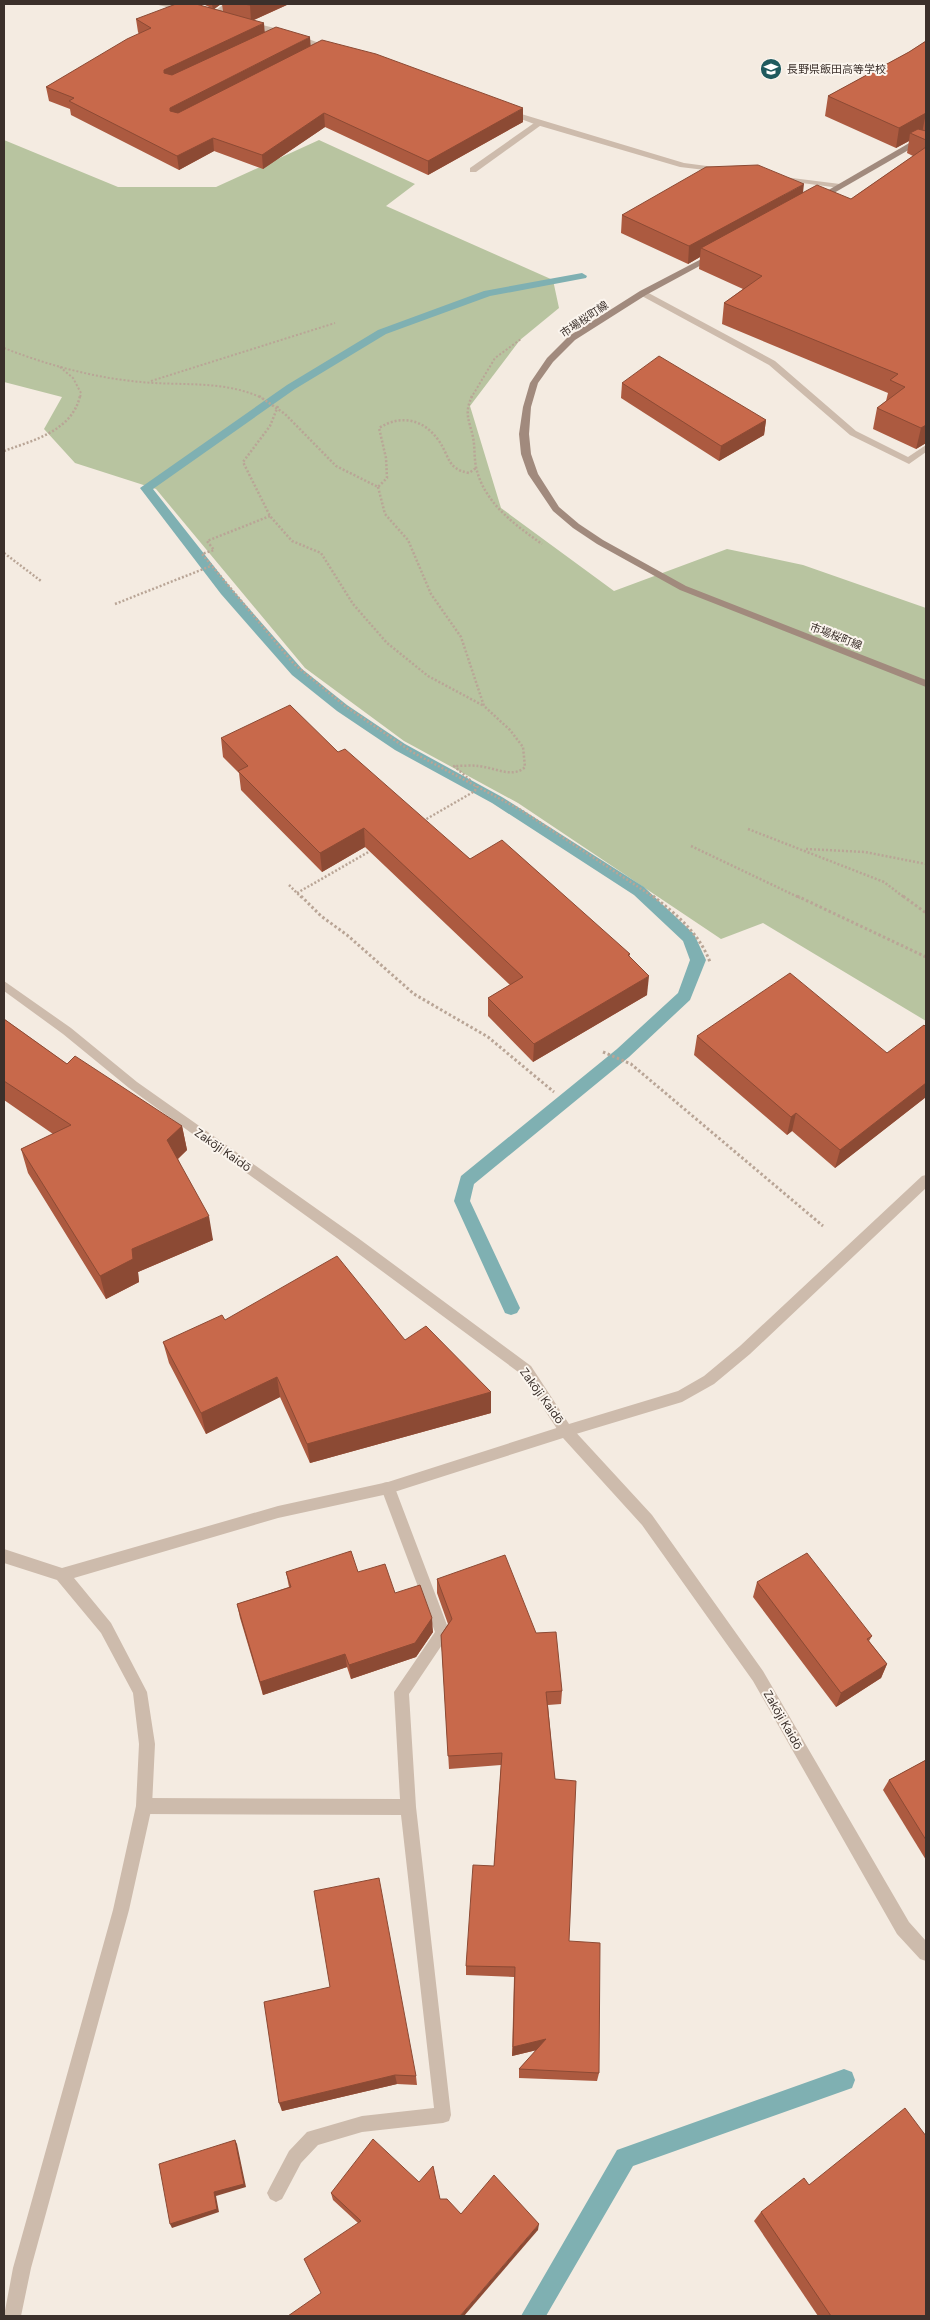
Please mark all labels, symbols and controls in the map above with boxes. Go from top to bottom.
school or university icon: 長野県飯田高等学校 [759,57,783,81]
place label: 長野県飯田高等学校 [787,62,886,76]
street label: 市場桜町線 [557,298,611,340]
street label: 市場桜町線 [808,620,864,652]
street label: Zakōji Kaidō [192,1125,254,1175]
street label: Zakōji Kaidō [516,1365,568,1427]
street label: Zakōji Kaidō [760,1688,806,1752]

